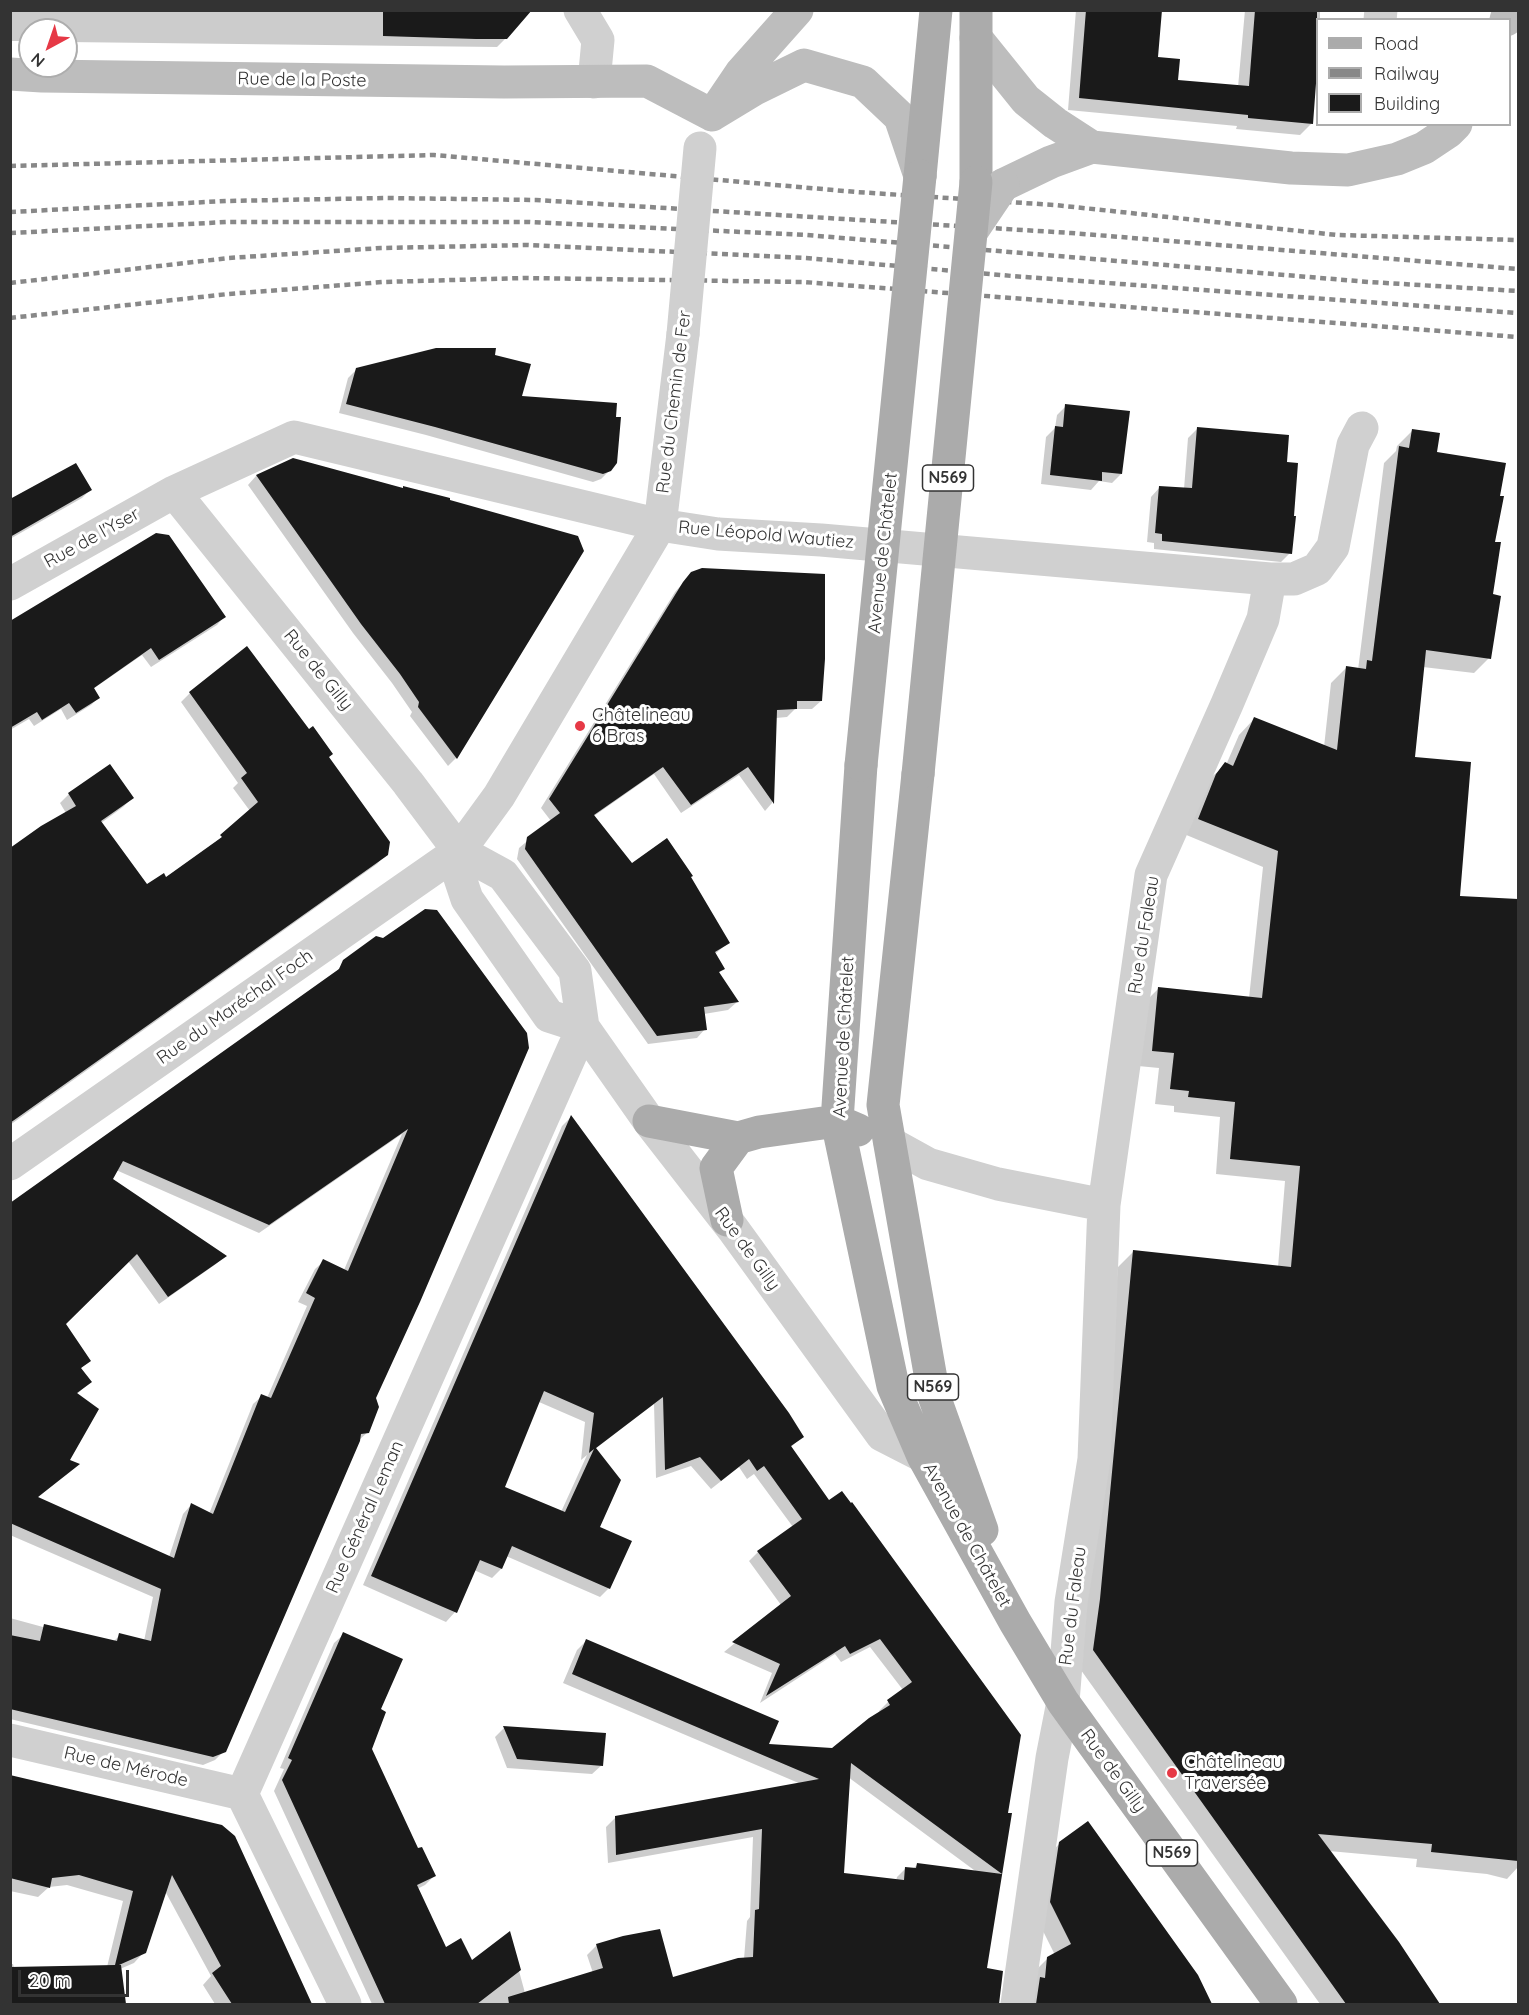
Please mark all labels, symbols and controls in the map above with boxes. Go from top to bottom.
north arrow [18,18,78,78]
legend [1316,18,1511,126]
text: Road [1374,32,1419,55]
text: N [27,49,49,72]
text: Railway [1374,62,1440,85]
street label: Rue de la Poste [237,68,367,92]
text: Building [1374,92,1440,115]
street label: Rue du Chemin de Fer [652,309,696,495]
road number: N569 [922,465,974,491]
street label: Avenue de Châtelet [864,471,902,635]
street label: Rue de l'Yser [41,503,143,573]
street label: Rue Léopold Wautiez [677,517,855,553]
street label: Rue de Gilly [279,625,357,715]
place label: Châtelineau 6 Bras [592,705,691,748]
marker: Châtelineau 6 Bras [573,719,587,733]
street label: Rue du Faleau [1124,874,1164,996]
street label: Rue du Maréchal Foch [153,945,317,1069]
street label: Avenue de Châtelet [829,956,859,1118]
street label: Rue de Gilly [710,1203,784,1295]
road number: N569 [908,1374,958,1400]
street label: Rue Général Leman [322,1437,408,1597]
street label: Avenue de Châtelet [918,1459,1016,1611]
street label: Rue du Faleau [1055,1545,1091,1667]
street label: Rue de Gilly [1076,1725,1150,1817]
street label: Rue de Mérode [62,1742,190,1792]
place label: Châtelineau Traversée [1184,1752,1283,1794]
marker: Châtelineau Traversée [1165,1766,1179,1780]
road number: N569 [1146,1840,1198,1866]
scale bar [21,1958,132,1996]
text: 20 m [29,1969,71,1992]

